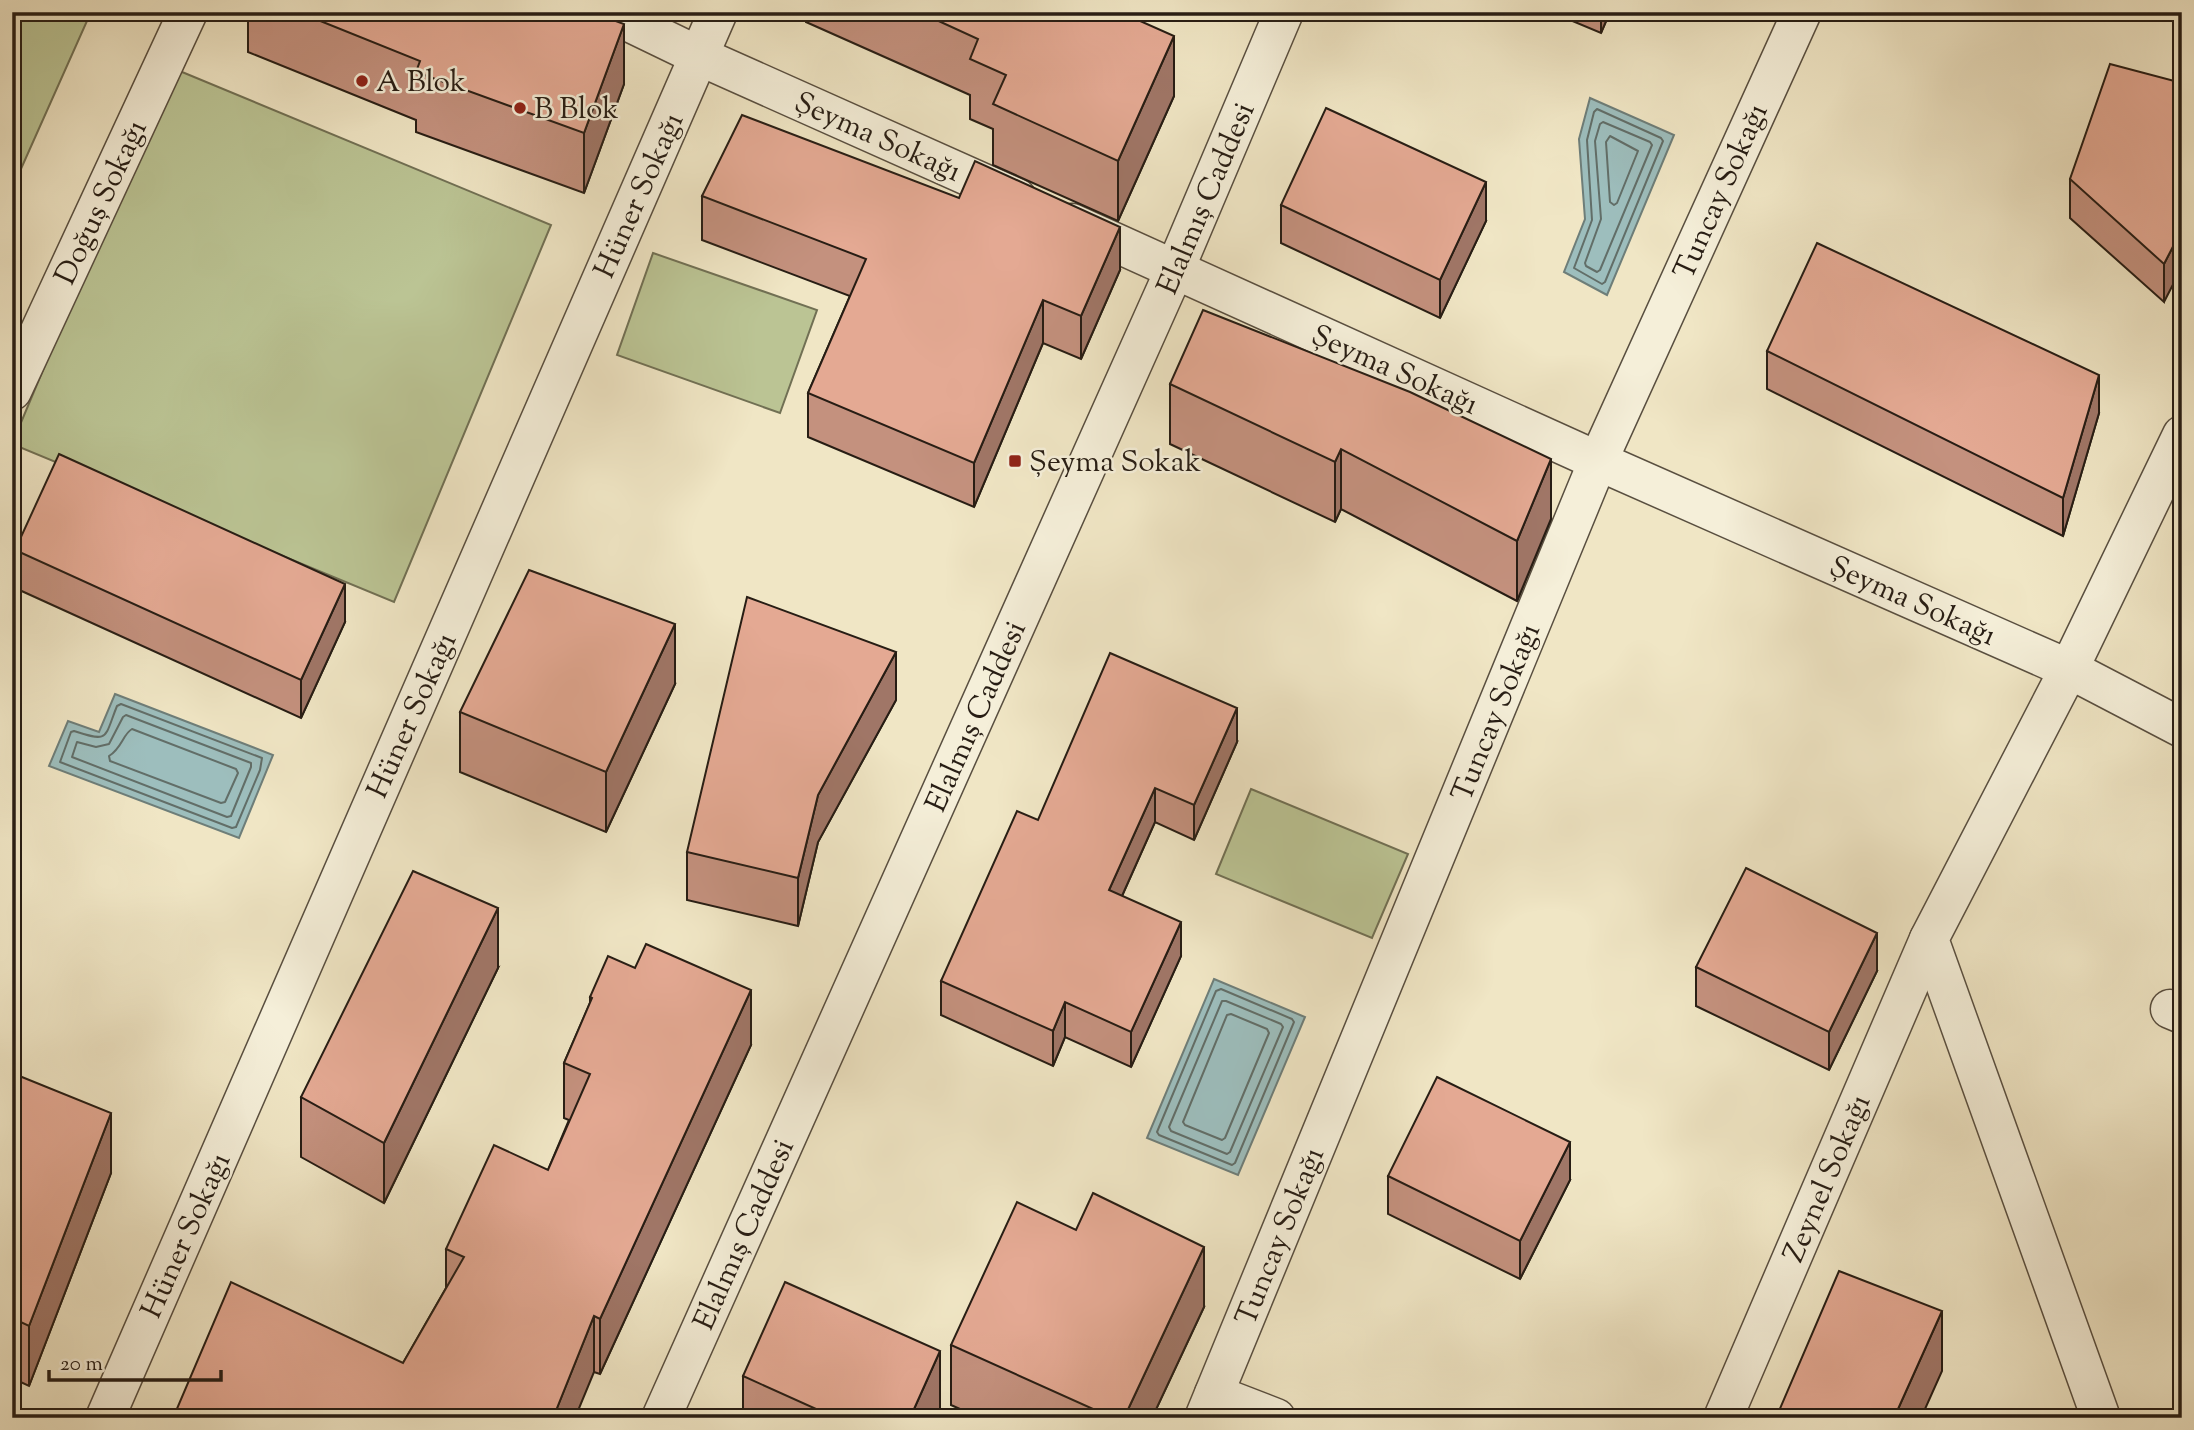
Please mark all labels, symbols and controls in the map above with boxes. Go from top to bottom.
place label: A Blok [376,62,466,105]
marker: A Blok [354,73,370,89]
street label: Şeyma Sokağı [787,82,967,194]
place label: B Blok [534,89,619,132]
street label: Elalmış Caddesi [1147,96,1267,302]
street label: Tuncay Sokağı [1664,97,1780,287]
marker: B Blok [512,100,528,116]
street label: Hüner Sokağı [585,106,696,286]
street label: Doğuş Sokağı [45,114,159,293]
street label: Şeyma Sokağı [1304,315,1484,427]
place label: Şeyma Sokak [1029,442,1201,485]
marker: Şeyma Sokak [1007,453,1023,469]
street label: Şeyma Sokağı [1822,546,2002,658]
street label: Elalmış Caddesi [916,615,1039,819]
street label: Tuncay Sokağı [1442,617,1553,808]
street label: Hüner Sokağı [358,626,469,806]
street label: Zeynel Sokağı [1774,1088,1883,1270]
street label: Elalmış Caddesi [684,1133,807,1337]
street label: Tuncay Sokağı [1226,1141,1337,1332]
street label: Hüner Sokağı [132,1146,243,1326]
scale bar [49,1339,220,1383]
text: 20 m [60,1350,103,1380]

